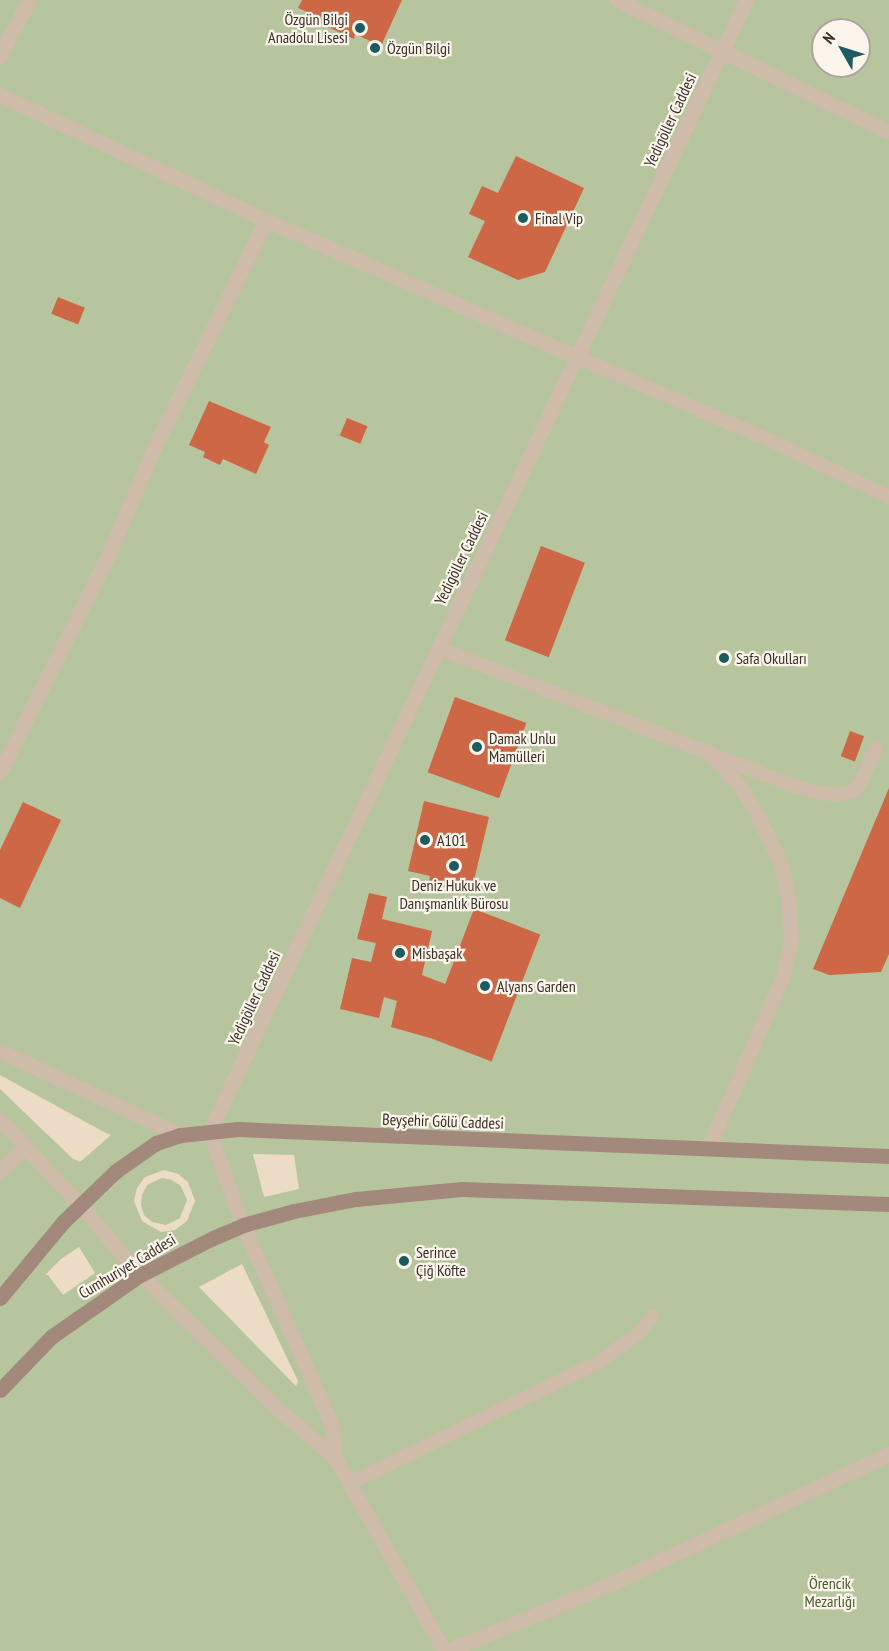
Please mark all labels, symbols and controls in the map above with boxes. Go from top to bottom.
place label: Özgün Bilgi Anadolu Lisesi [268,9,348,47]
north arrow [811,18,871,78]
marker: Özgün Bilgi Anadolu Lisesi [353,21,367,35]
text: N [818,28,839,48]
place label: Özgün Bilgi [387,38,450,58]
marker: Özgün Bilgi [368,41,382,55]
street label: Yedigöller Caddesi [640,70,700,170]
place label: Final Vip [535,208,583,228]
marker: Final Vip [516,211,530,225]
street label: Yedigöller Caddesi [430,508,492,608]
place label: Safa Okulları [736,648,807,668]
marker: Safa Okulları [717,651,731,665]
place label: Damak Unlu Mamülleri [489,728,556,766]
marker: Damak Unlu Mamülleri [470,740,484,754]
place label: A101 [437,830,466,850]
marker: A101 [418,833,432,847]
marker: Deniz Hukuk ve Danışmanlık Bürosu [447,859,461,873]
place label: Deniz Hukuk ve Danışmanlık Bürosu [399,875,509,913]
place label: Misbaşak [412,943,462,963]
marker: Misbaşak [393,946,407,960]
street label: Yedigöller Caddesi [224,948,284,1048]
place label: Alyans Garden [497,976,576,996]
marker: Alyans Garden [478,979,492,993]
street label: Beyşehir Gölü Caddesi [382,1109,504,1133]
street label: Cumhuriyet Caddesi [75,1230,179,1302]
place label: Serince Çiğ Köfte [416,1242,466,1280]
marker: Serince Çiğ Köfte [397,1254,411,1268]
park label: Örencik Mezarlığı [805,1573,855,1611]

